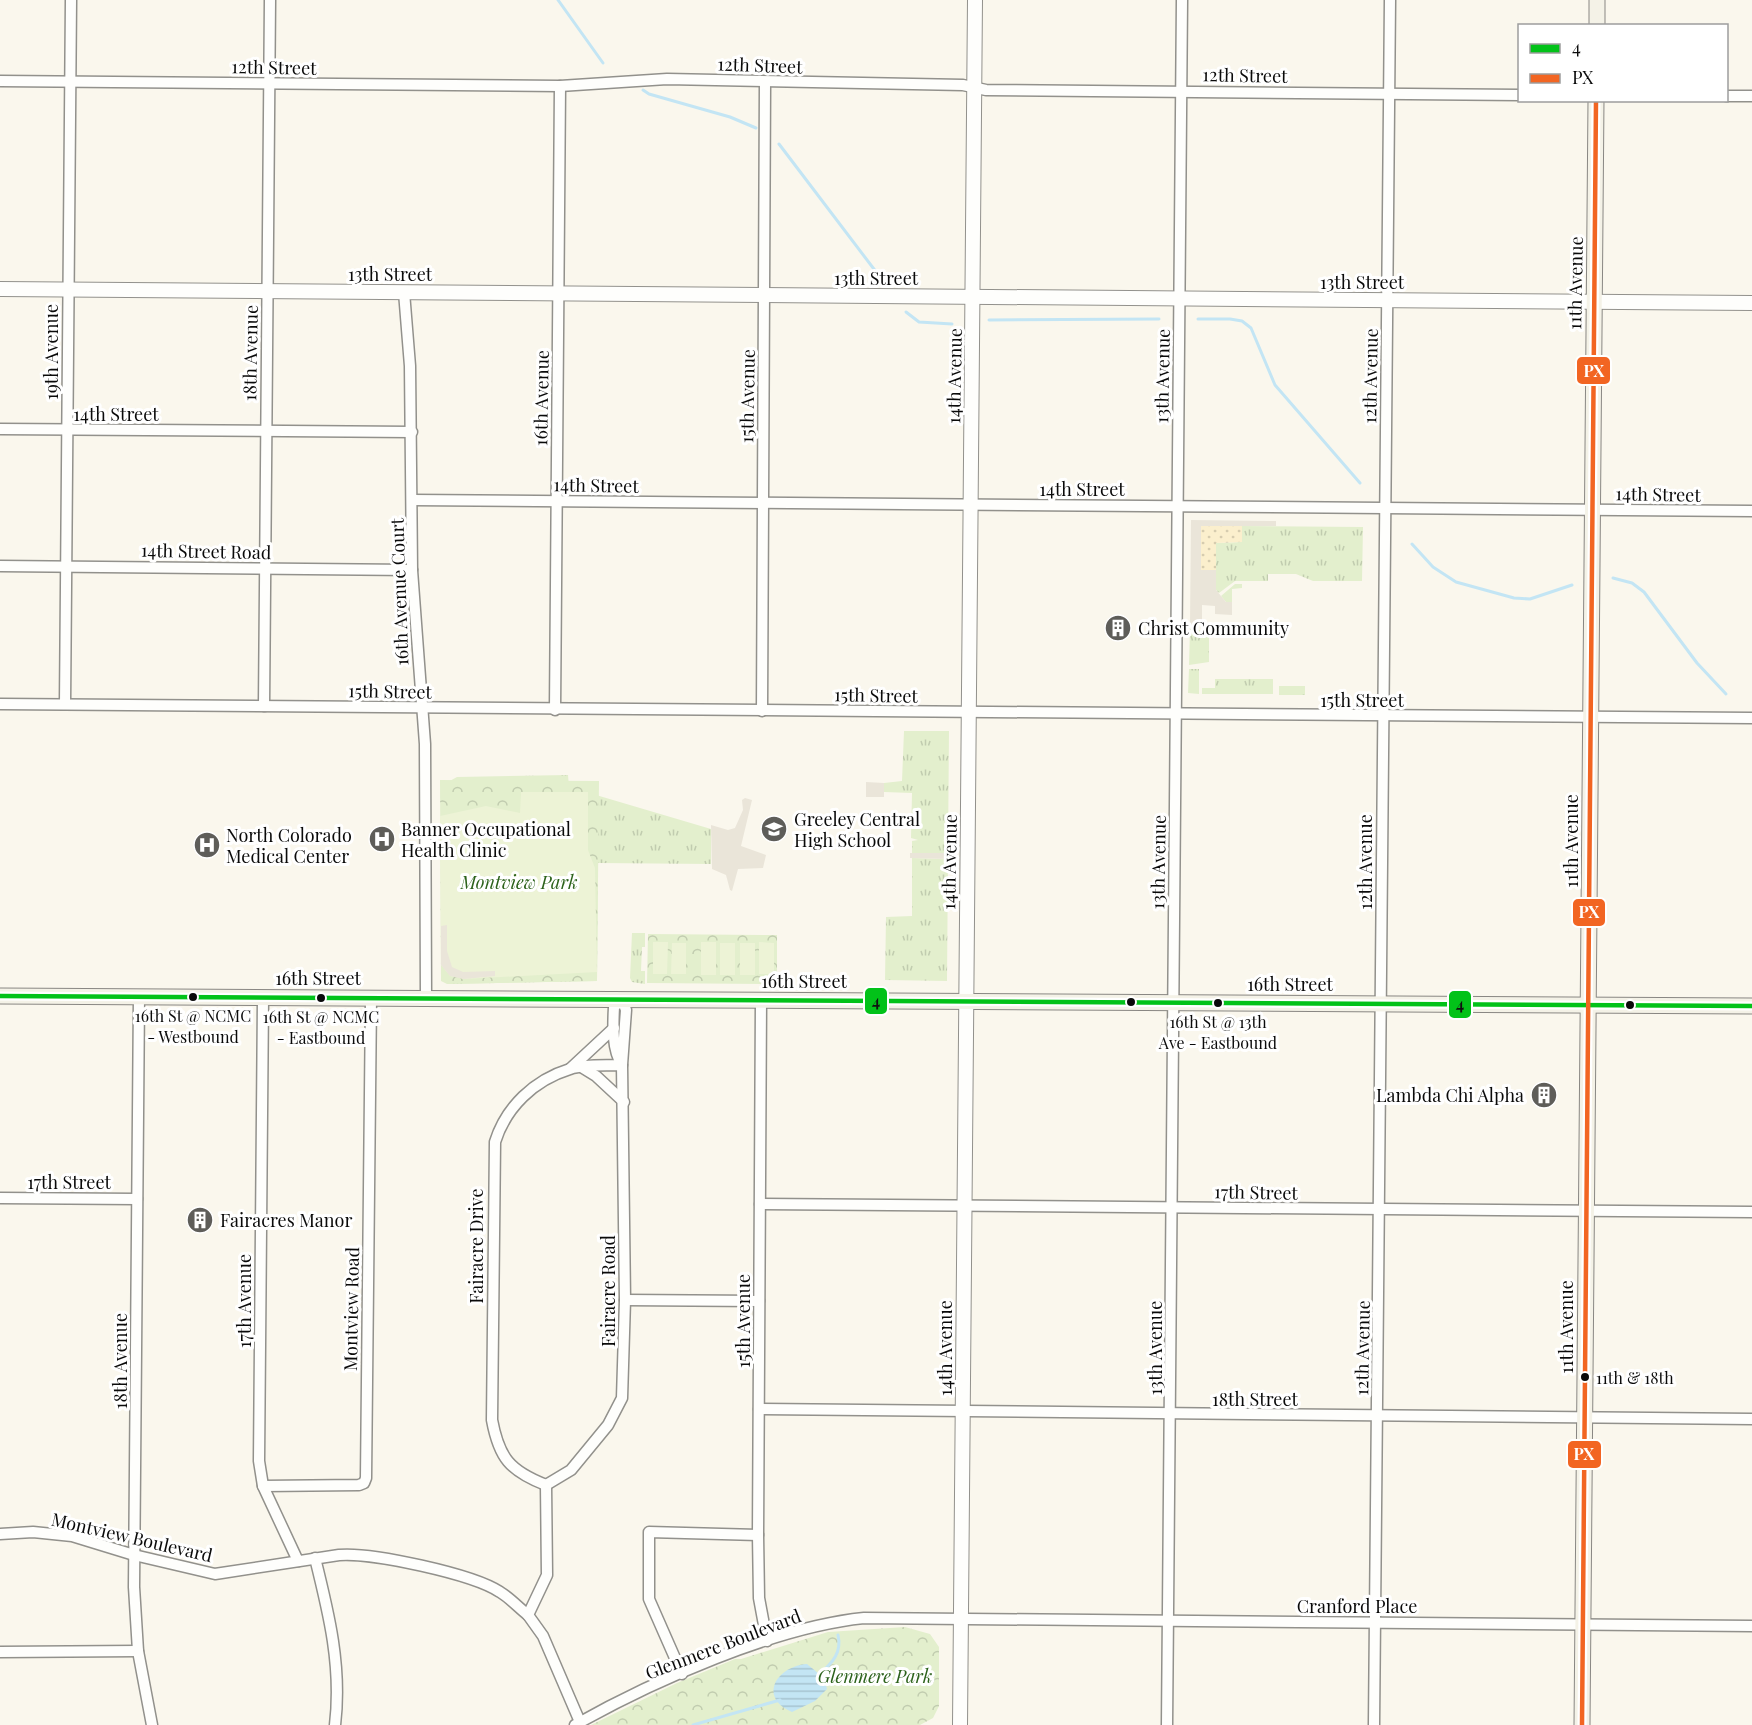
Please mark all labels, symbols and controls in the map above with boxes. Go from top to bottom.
legend [1518,24,1728,102]
text: 4 [1572,35,1581,59]
street label: 12th Street [717,52,804,78]
street label: 12th Street [231,54,317,80]
street label: 12th Street [1202,62,1288,88]
text: PX [1572,65,1594,89]
street label: 11th Avenue [1562,236,1588,330]
street label: 13th Street [348,262,433,286]
street label: 13th Street [834,266,919,290]
street label: 13th Street [1320,270,1405,294]
street label: 19th Avenue [39,304,63,400]
street label: 18th Avenue [237,305,263,401]
street label: 14th Avenue [941,328,967,424]
street label: 13th Avenue [1149,328,1175,424]
street label: 12th Avenue [1357,328,1383,424]
street label: 15th Avenue [734,349,760,443]
street label: 16th Avenue [528,350,554,446]
line badge: PX [1576,356,1611,385]
text: PX [1584,360,1605,381]
street label: 14th Street [73,402,159,426]
street label: 14th Street [553,472,639,498]
street label: 14th Street [1039,477,1125,501]
street label: 14th Street [1615,481,1701,507]
street label: 16th Avenue Court [384,517,414,666]
street label: 14th Street Road [141,538,272,564]
building icon: Christ Community [1103,613,1133,643]
place label: Christ Community [1138,616,1289,640]
street label: 15th Street [348,678,433,704]
street label: 15th Street [834,682,919,708]
street label: 15th Street [1320,688,1404,712]
street label: 11th Avenue [1559,794,1583,888]
place label: Greeley Central High School [794,807,920,852]
school or university icon: Greeley Central High School [759,814,789,844]
street label: 14th Avenue [936,814,962,910]
street label: 13th Avenue [1145,814,1171,910]
street label: 12th Avenue [1353,814,1377,910]
place label: Banner Occupational Health Clinic [401,817,571,862]
place label: North Colorado Medical Center [226,823,352,868]
hospital icon: Banner Occupational Health Clinic [367,824,397,854]
hospital icon: North Colorado Medical Center [192,830,222,860]
park label: Montview Park [460,870,577,894]
line badge: PX [1572,898,1606,927]
text: PX [1579,901,1600,922]
street label: 16th Street [275,966,361,990]
street label: 16th Street [761,969,847,993]
street label: 16th Street [1247,972,1333,996]
line badge: 4 [864,987,888,1015]
text: 4 [872,990,880,1011]
line badge: 4 [1448,990,1472,1019]
marker: 16th St @ NCMC - Westbound [187,991,199,1003]
marker: 16th St @ NCMC - Eastbound [315,992,327,1004]
text: 4 [1456,993,1464,1014]
unlabelled marker [1125,996,1137,1008]
marker: 16th St @ 13th Ave - Eastbound [1212,997,1224,1009]
unlabelled marker [1624,999,1636,1011]
place label: 16th St @ NCMC - Westbound [135,1005,251,1047]
place label: 16th St @ NCMC - Eastbound [263,1006,379,1048]
place label: 16th St @ 13th Ave - Eastbound [1158,1011,1277,1053]
building icon: Lambda Chi Alpha [1529,1080,1559,1110]
place label: Lambda Chi Alpha [1376,1083,1524,1107]
street label: 17th Street [27,1170,111,1194]
street label: 17th Street [1214,1179,1299,1205]
street label: Fairacre Drive [464,1188,488,1304]
building icon: Fairacres Manor [185,1205,215,1235]
place label: Fairacres Manor [220,1208,352,1232]
street label: Fairacre Road [596,1234,620,1347]
street label: Montview Road [338,1246,364,1371]
street label: 17th Avenue [232,1254,256,1348]
street label: 15th Avenue [731,1274,755,1368]
street label: 11th Avenue [1554,1280,1578,1374]
street label: 14th Avenue [933,1300,957,1396]
street label: 12th Avenue [1349,1300,1375,1396]
street label: 13th Avenue [1143,1301,1167,1395]
street label: 18th Avenue [108,1313,132,1409]
place label: 11th & 18th [1596,1367,1674,1388]
marker: 11th & 18th [1579,1371,1591,1383]
street label: 18th Street [1212,1387,1299,1411]
line badge: PX [1567,1440,1602,1469]
text: PX [1574,1443,1595,1464]
street label: Montview Boulevard [49,1507,215,1567]
street label: Cranford Place [1297,1594,1417,1618]
street label: Glenmere Boulevard [642,1603,805,1685]
park label: Glenmere Park [818,1664,932,1688]

